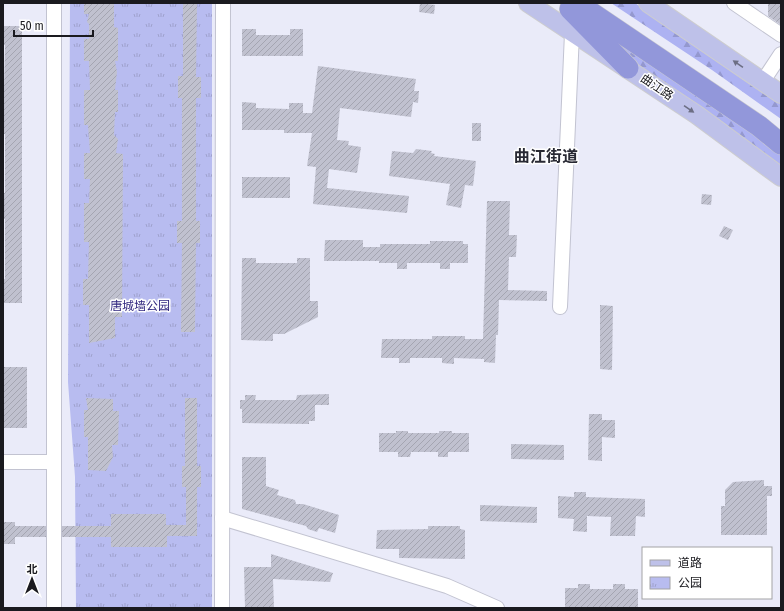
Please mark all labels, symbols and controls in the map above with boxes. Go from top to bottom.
scale bar [14,12,93,38]
text: 50 m [20,19,44,33]
one-way arrow [732,60,743,68]
street label: 曲江路 [638,71,676,103]
one-way arrow [684,105,694,113]
district label: 曲江街道 [514,147,578,166]
park label: 唐城墙公园 [110,299,170,313]
legend [642,547,772,599]
text: 道路 [678,556,702,570]
north arrow [12,559,52,599]
text: 北 [27,563,38,576]
text: 公园 [678,576,702,590]

